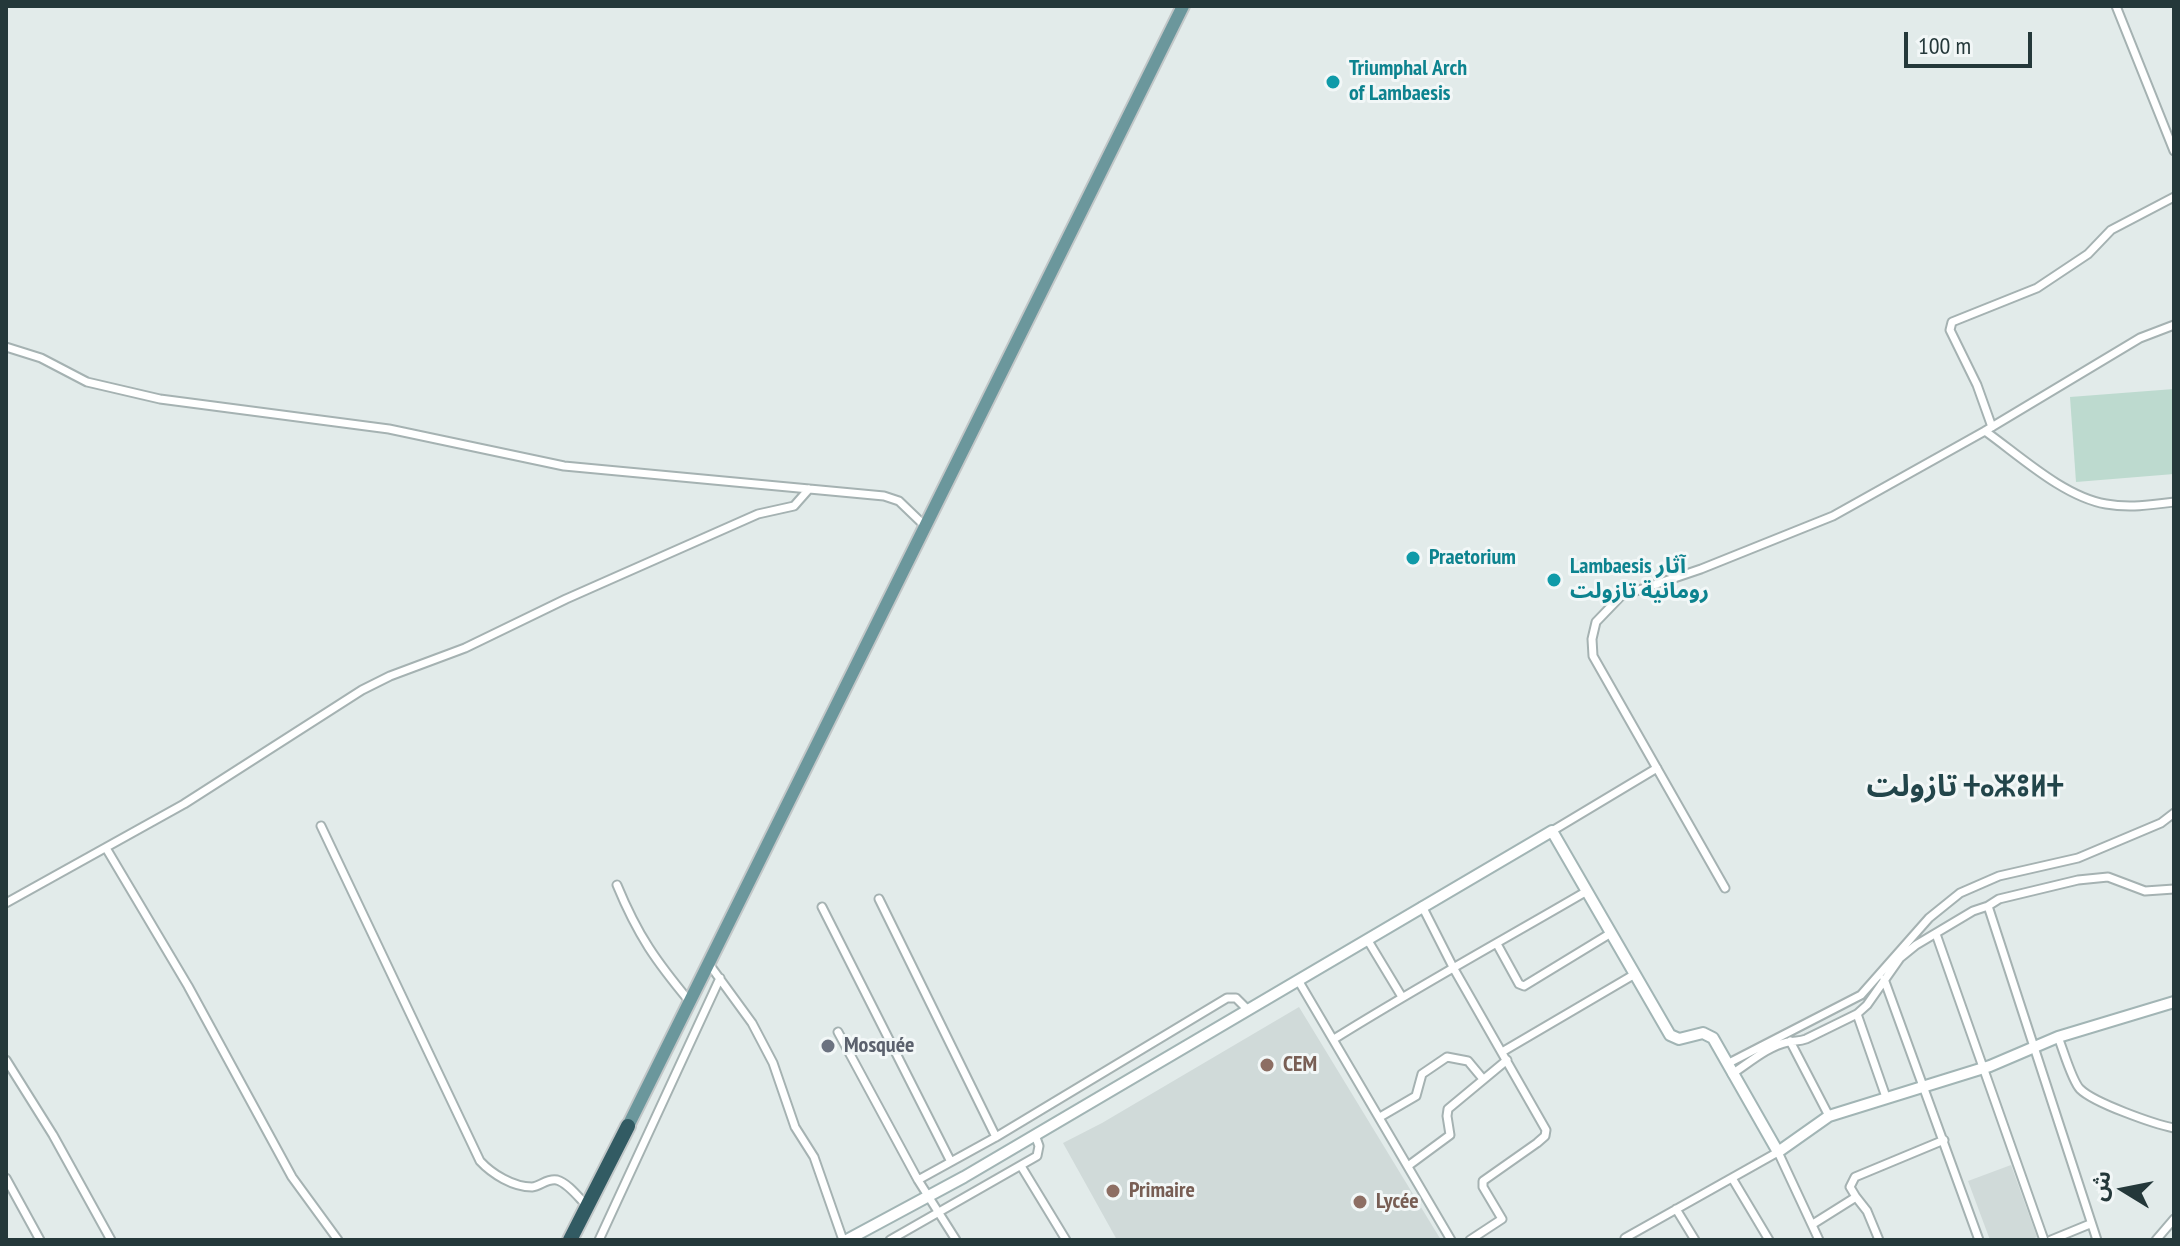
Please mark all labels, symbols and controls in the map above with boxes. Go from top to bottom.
scale bar [1908,16,2036,66]
text: 100 m [1918,30,1971,61]
place label: Triumphal Arch of Lambaesis [1349,56,1467,108]
marker: Triumphal Arch of Lambaesis [1324,73,1342,91]
place label: Praetorium [1429,545,1516,571]
marker: Praetorium [1404,549,1422,567]
place label: Lambaesis آثار رومانية تازولت [1570,554,1709,606]
marker: Lambaesis آثار رومانية تازولت [1545,571,1563,589]
district label: تازولت ⵜⴰⵣⵓⵍⵜ [1867,769,2063,805]
place label: Mosquée [844,1033,914,1059]
marker: Mosquée [819,1037,837,1055]
place label: CEM [1283,1052,1317,1078]
marker: CEM [1258,1056,1276,1074]
north arrow [2084,1150,2164,1230]
text: ش [2084,1169,2117,1203]
place label: Primaire [1129,1178,1195,1204]
marker: Primaire [1104,1182,1122,1200]
place label: Lycée [1376,1189,1419,1215]
marker: Lycée [1351,1193,1369,1211]

